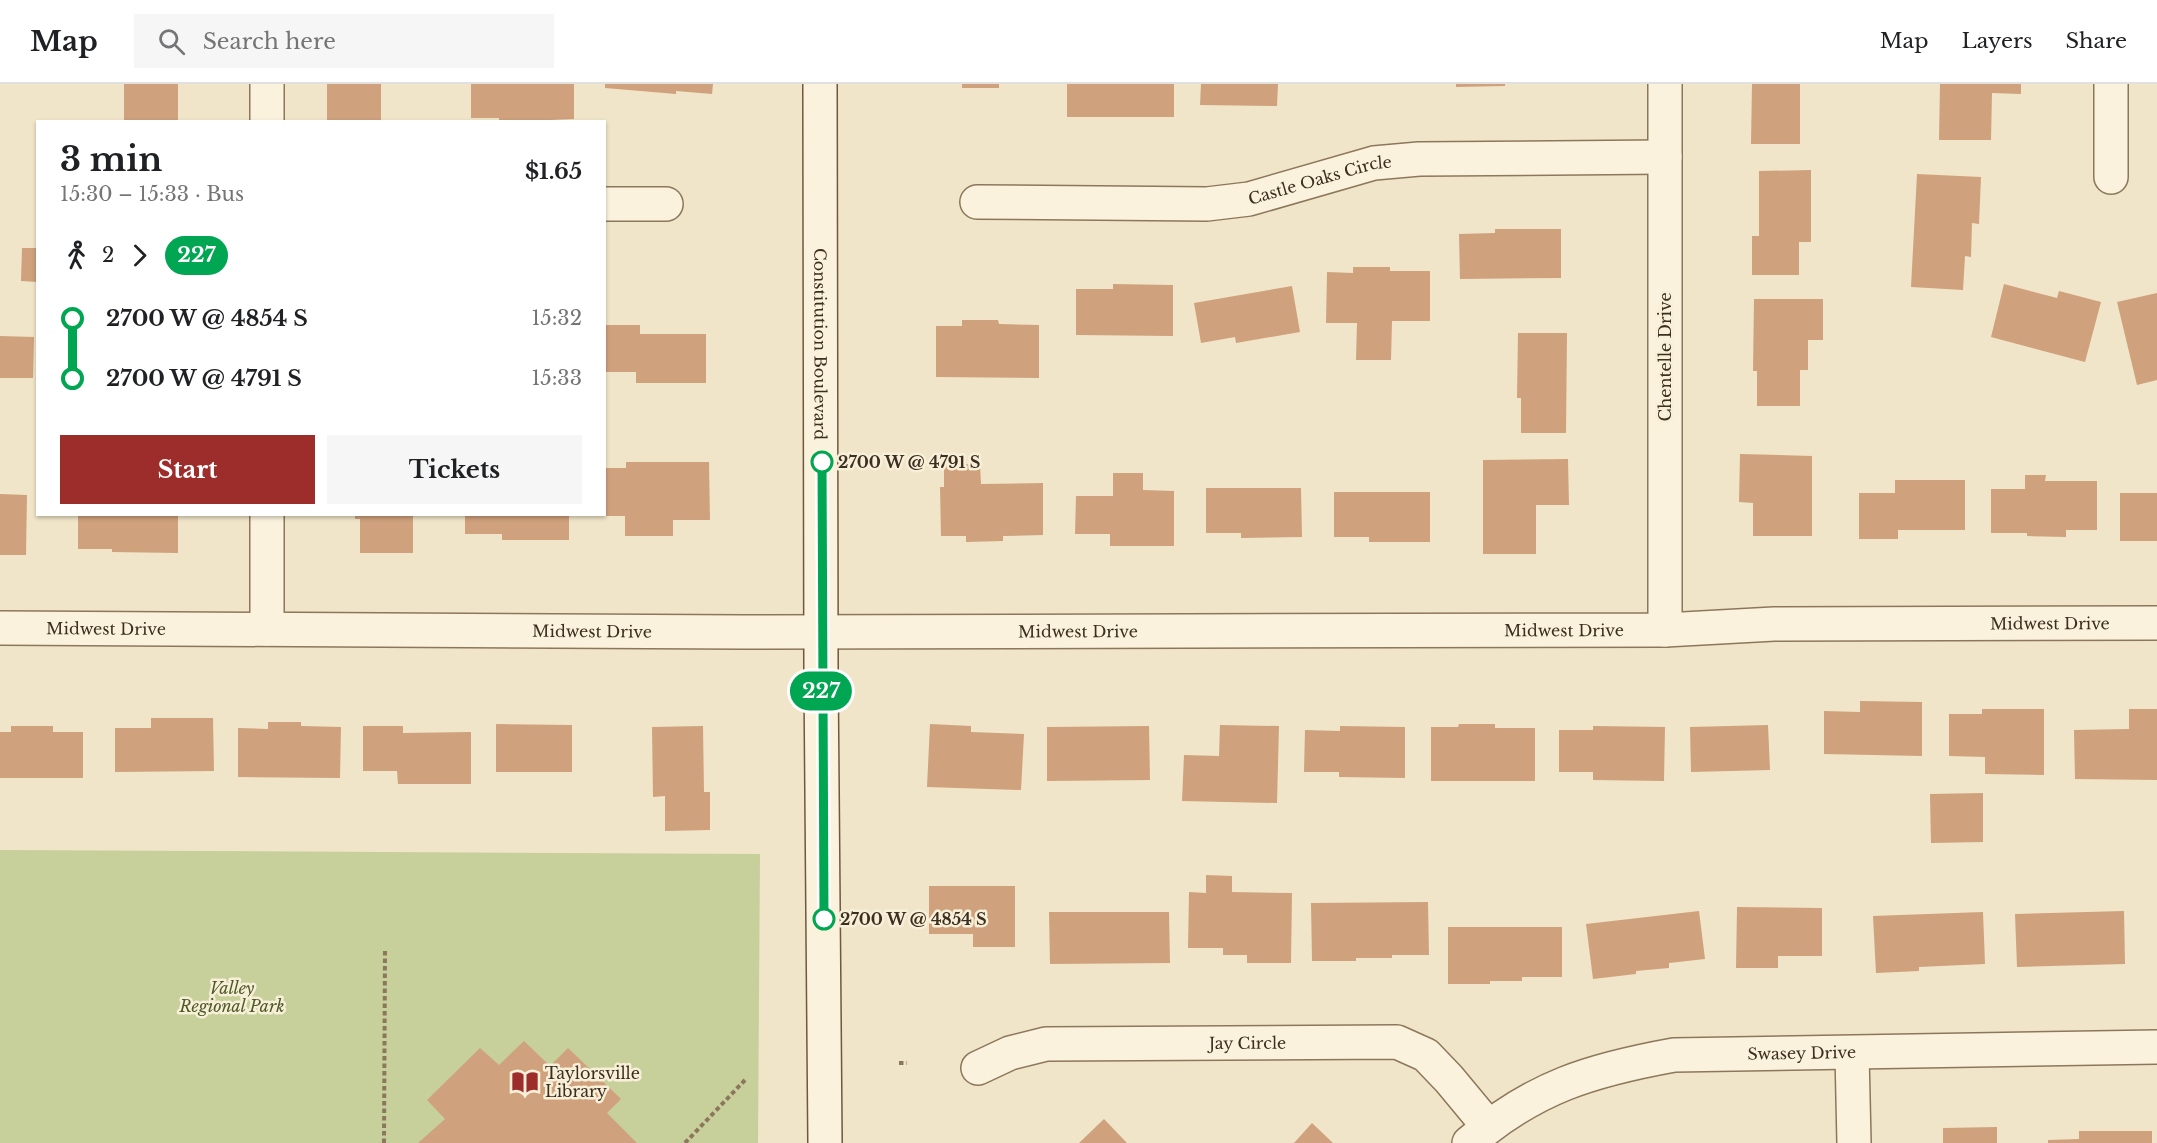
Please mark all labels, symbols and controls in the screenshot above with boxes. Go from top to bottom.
search box [134,14,554,68]
text: Map [30,24,98,59]
icon: search [155,25,188,58]
text: Search here [203,28,336,55]
text: Map [1880,28,1929,54]
text: Layers [1962,28,2033,54]
text: Share [2066,28,2127,54]
text: 3 min [60,139,162,180]
street label: Castle Oaks Circle [1246,151,1393,209]
text: $1.65 [525,158,582,185]
text: 15:30 – 15:33 · Bus [60,182,244,206]
icon: walk [60,239,93,272]
icon: forward [123,239,156,272]
text: 227 [177,242,216,268]
text: 2 [102,243,114,267]
street label: Constitution Boulevard [810,248,831,440]
street label: Chentelle Drive [1655,292,1675,422]
text: 2700 W @ 4854 S [106,305,308,332]
text: 15:32 [531,306,582,330]
text: 2700 W @ 4791 S [106,365,302,392]
text: 15:33 [531,366,582,390]
button: Start [60,435,315,504]
button: Tickets [327,435,582,504]
marker: 2700 W @ 4791 S [811,451,833,473]
place label: 2700 W @ 4791 S [838,452,980,472]
street label: Midwest Drive [1990,613,2110,633]
street label: Midwest Drive [46,618,166,639]
street label: Midwest Drive [1504,620,1624,640]
street label: Midwest Drive [532,621,652,642]
street label: Midwest Drive [1018,621,1138,641]
line badge: 227 [786,672,856,710]
text: 227 [802,678,840,704]
marker: 2700 W @ 4854 S [813,908,835,930]
place label: 2700 W @ 4854 S [840,909,987,929]
park label: Valley Regional Park [179,978,284,1016]
street label: Jay Circle [1207,1033,1286,1053]
street label: Swasey Drive [1747,1042,1856,1064]
place label: Taylorsville Library [545,1063,640,1101]
library icon: Taylorsville Library [510,1067,540,1097]

